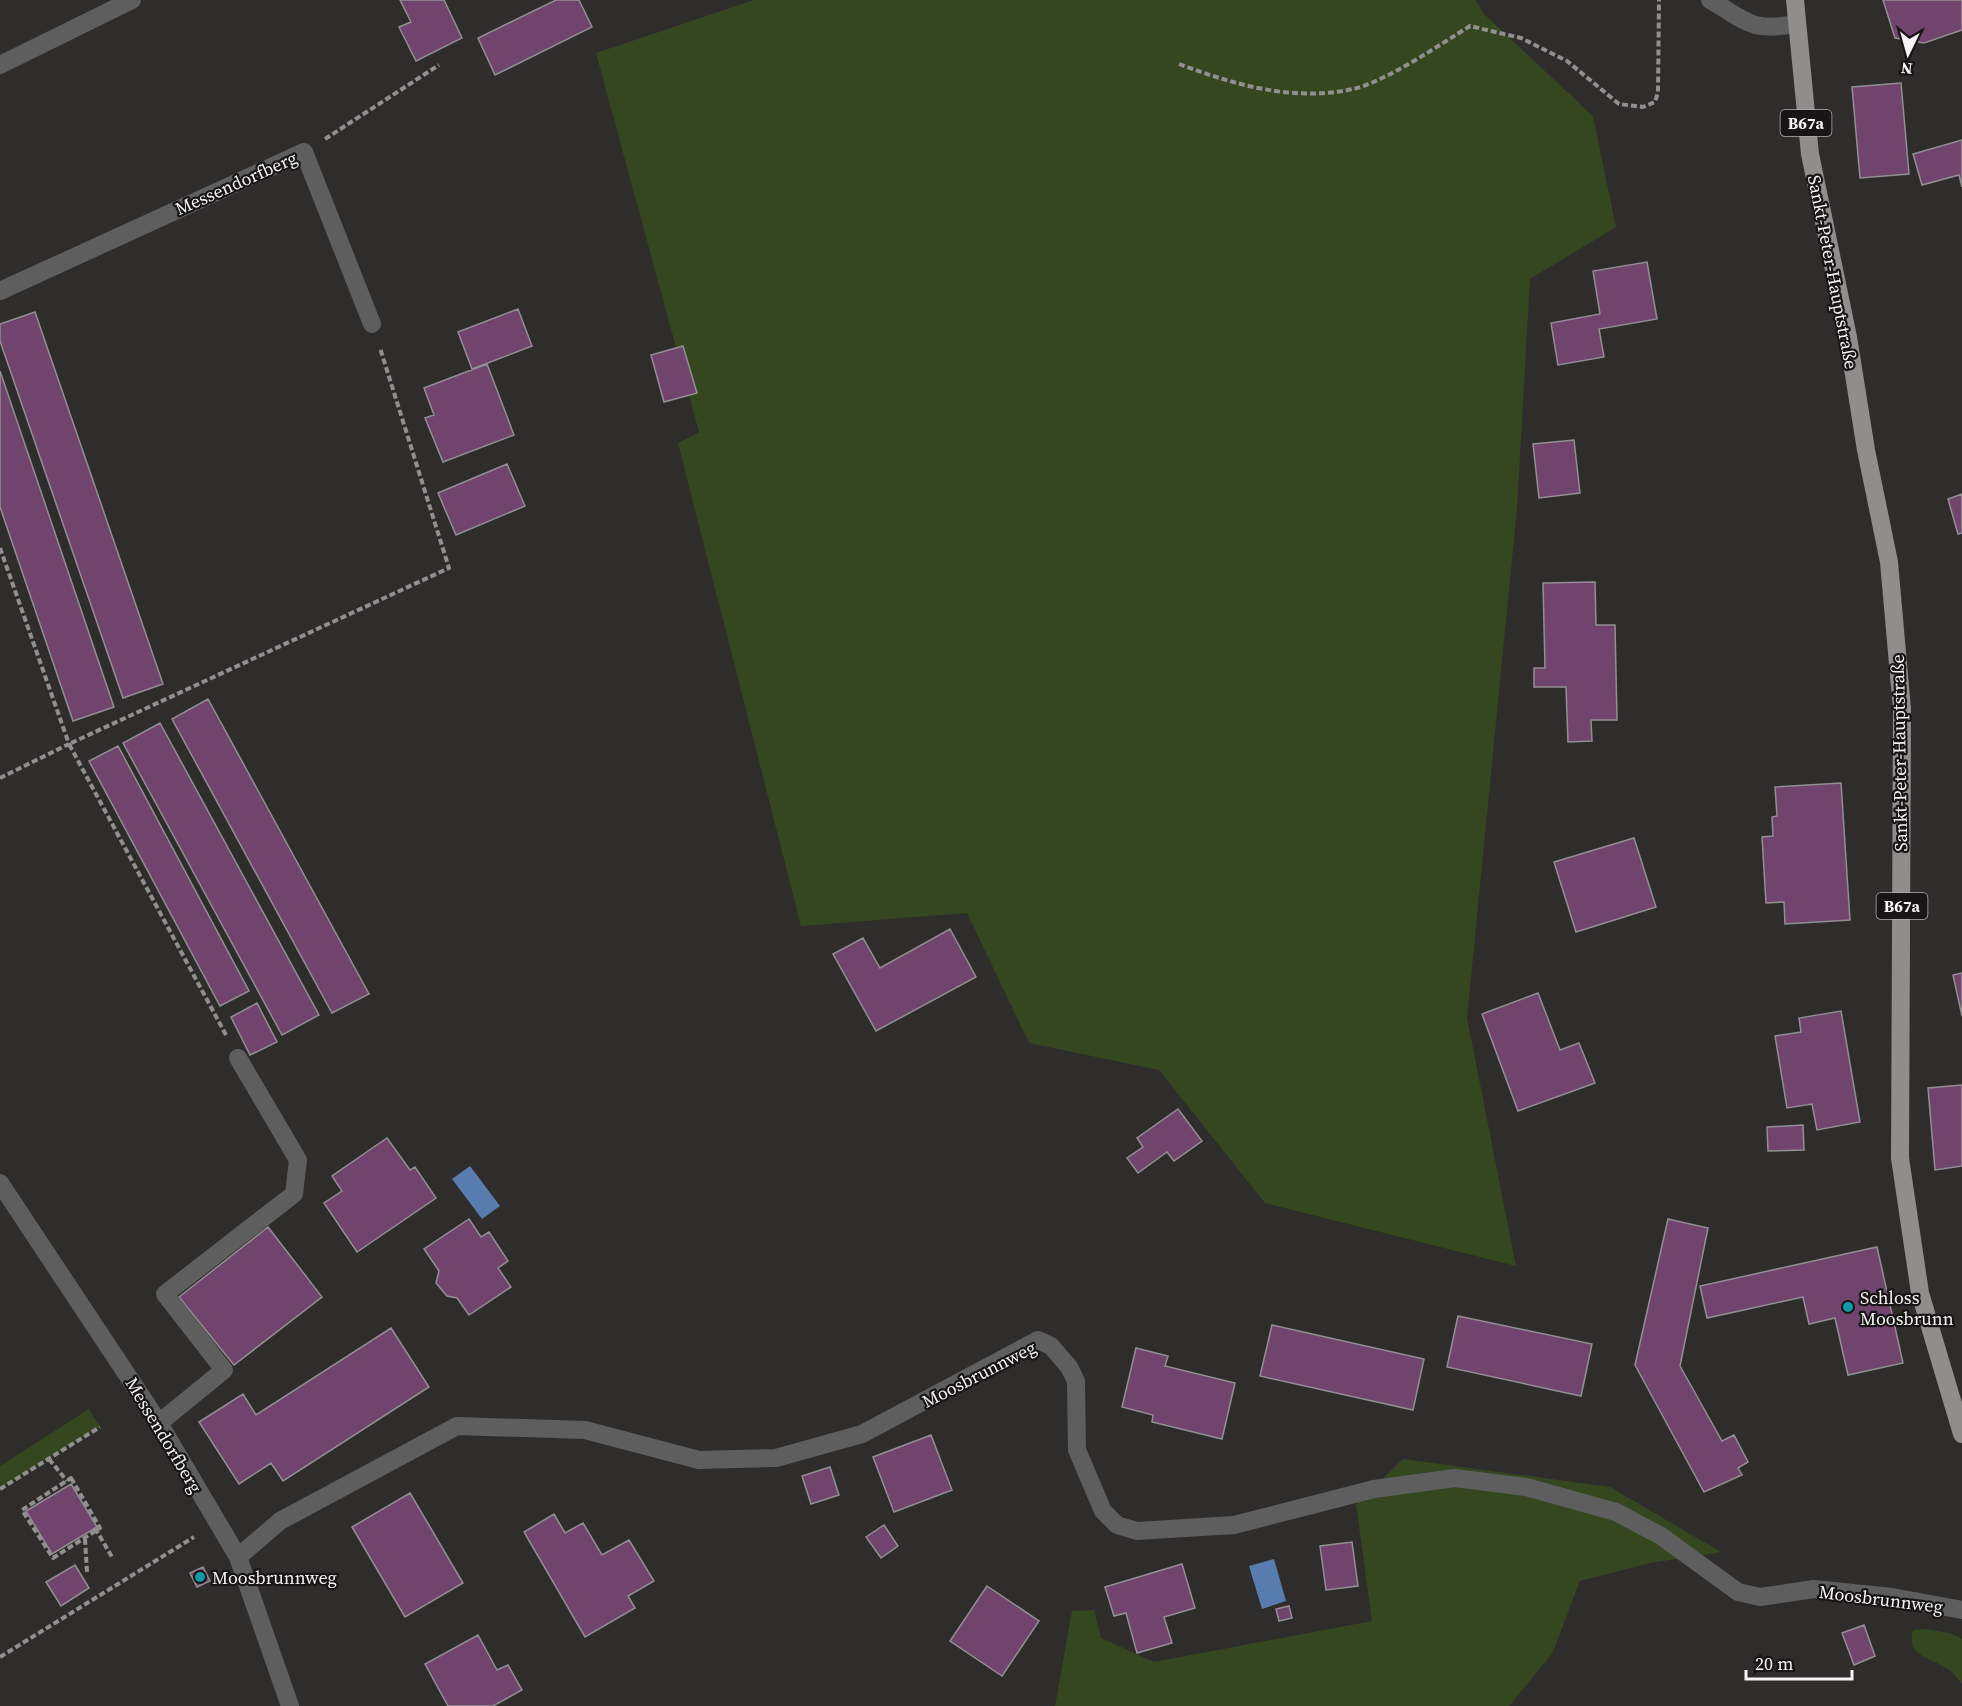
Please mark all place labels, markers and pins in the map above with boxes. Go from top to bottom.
place label: Schloss Moosbrunn [1860,1285,1954,1331]
marker: Schloss Moosbrunn [1841,1300,1855,1314]
place label: Moosbrunnweg [212,1565,337,1590]
marker: Moosbrunnweg [193,1570,207,1584]

